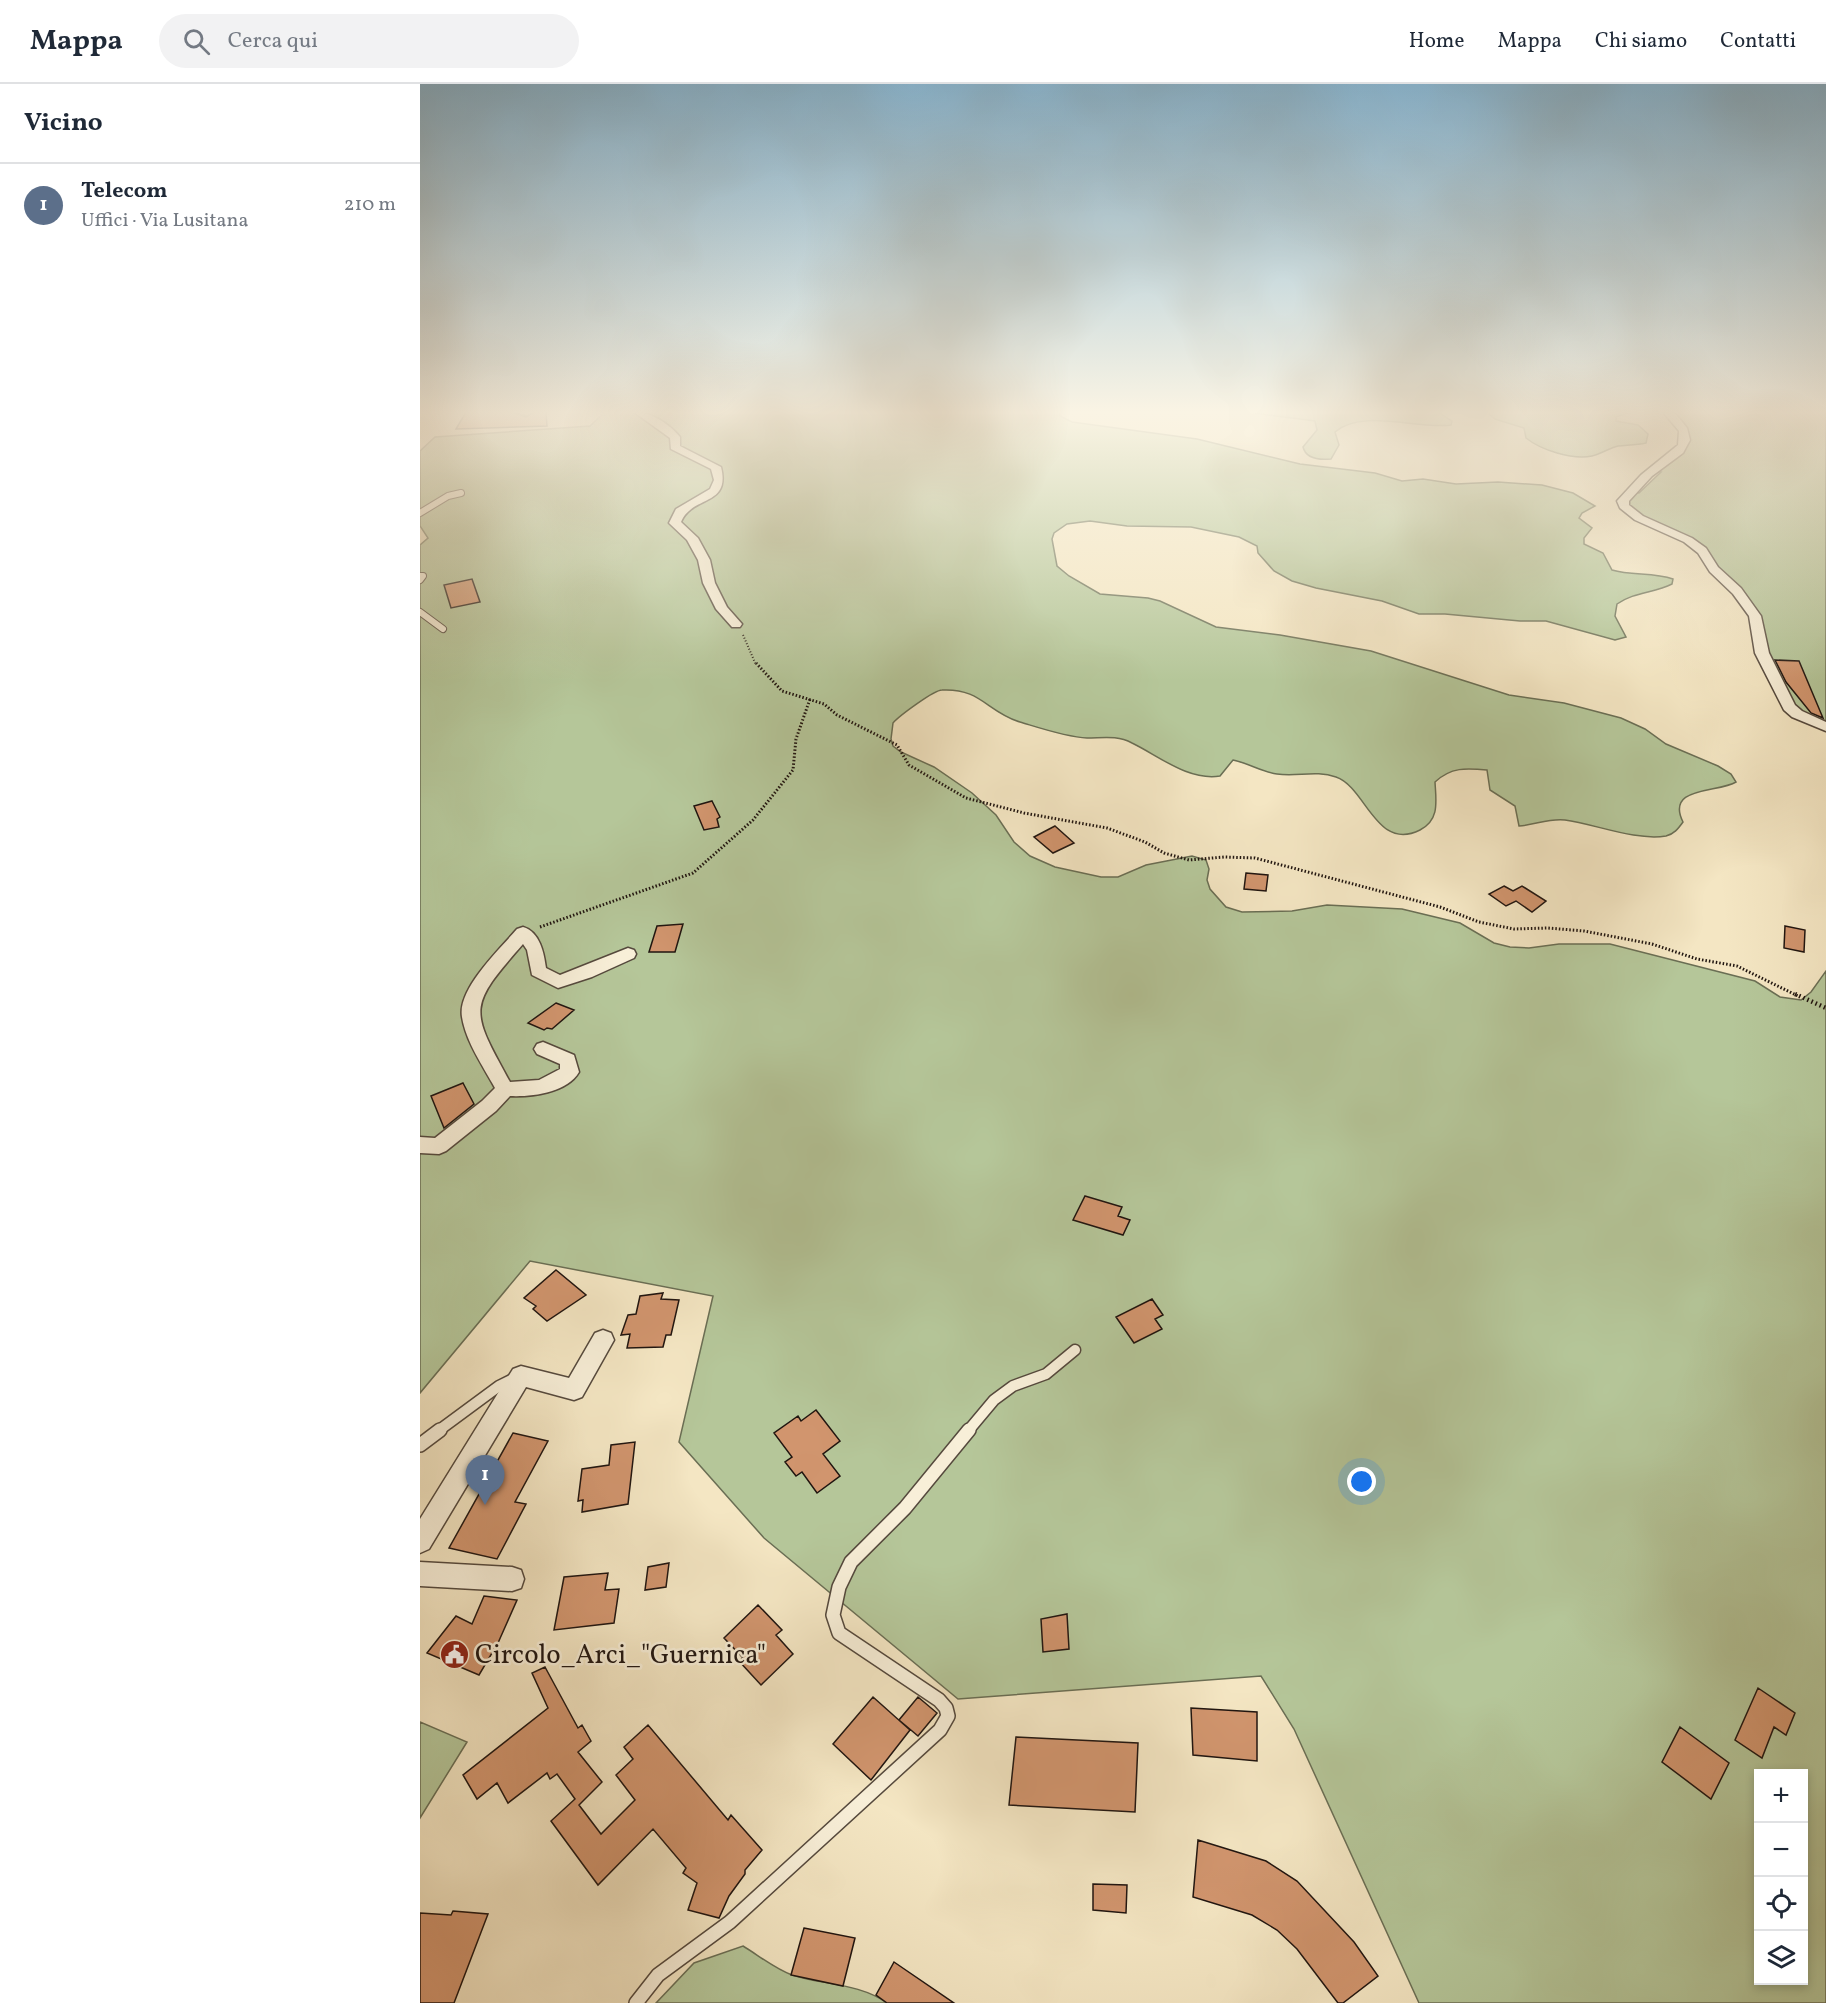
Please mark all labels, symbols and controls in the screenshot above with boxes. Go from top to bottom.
search box [159,14,579,68]
text: Mappa [30,22,123,61]
icon: search [180,25,213,58]
text: Cerca qui [228,26,318,57]
text: Home [1409,27,1464,56]
text: Mappa [1497,27,1562,56]
text: Chi siamo [1595,27,1687,56]
text: Contatti [1720,27,1796,56]
text: Vicino [24,105,103,141]
text: Telecom [81,176,168,207]
text: 1 [39,191,48,219]
text: 210 m [344,191,396,219]
text: Uffici · Via Lusitana [81,207,248,235]
pin: 1 [466,1456,504,1505]
your location [1347,1467,1376,1496]
place label: Circolo_Arci_"Guernica" [475,1637,766,1675]
public building icon: Circolo_Arci_"Guernica" [438,1638,470,1670]
map controls [1754,1769,1808,1985]
button: + [1754,1769,1808,1823]
button: − [1754,1823,1808,1877]
button: locate [1754,1877,1808,1931]
button: layers [1754,1931,1808,1985]

